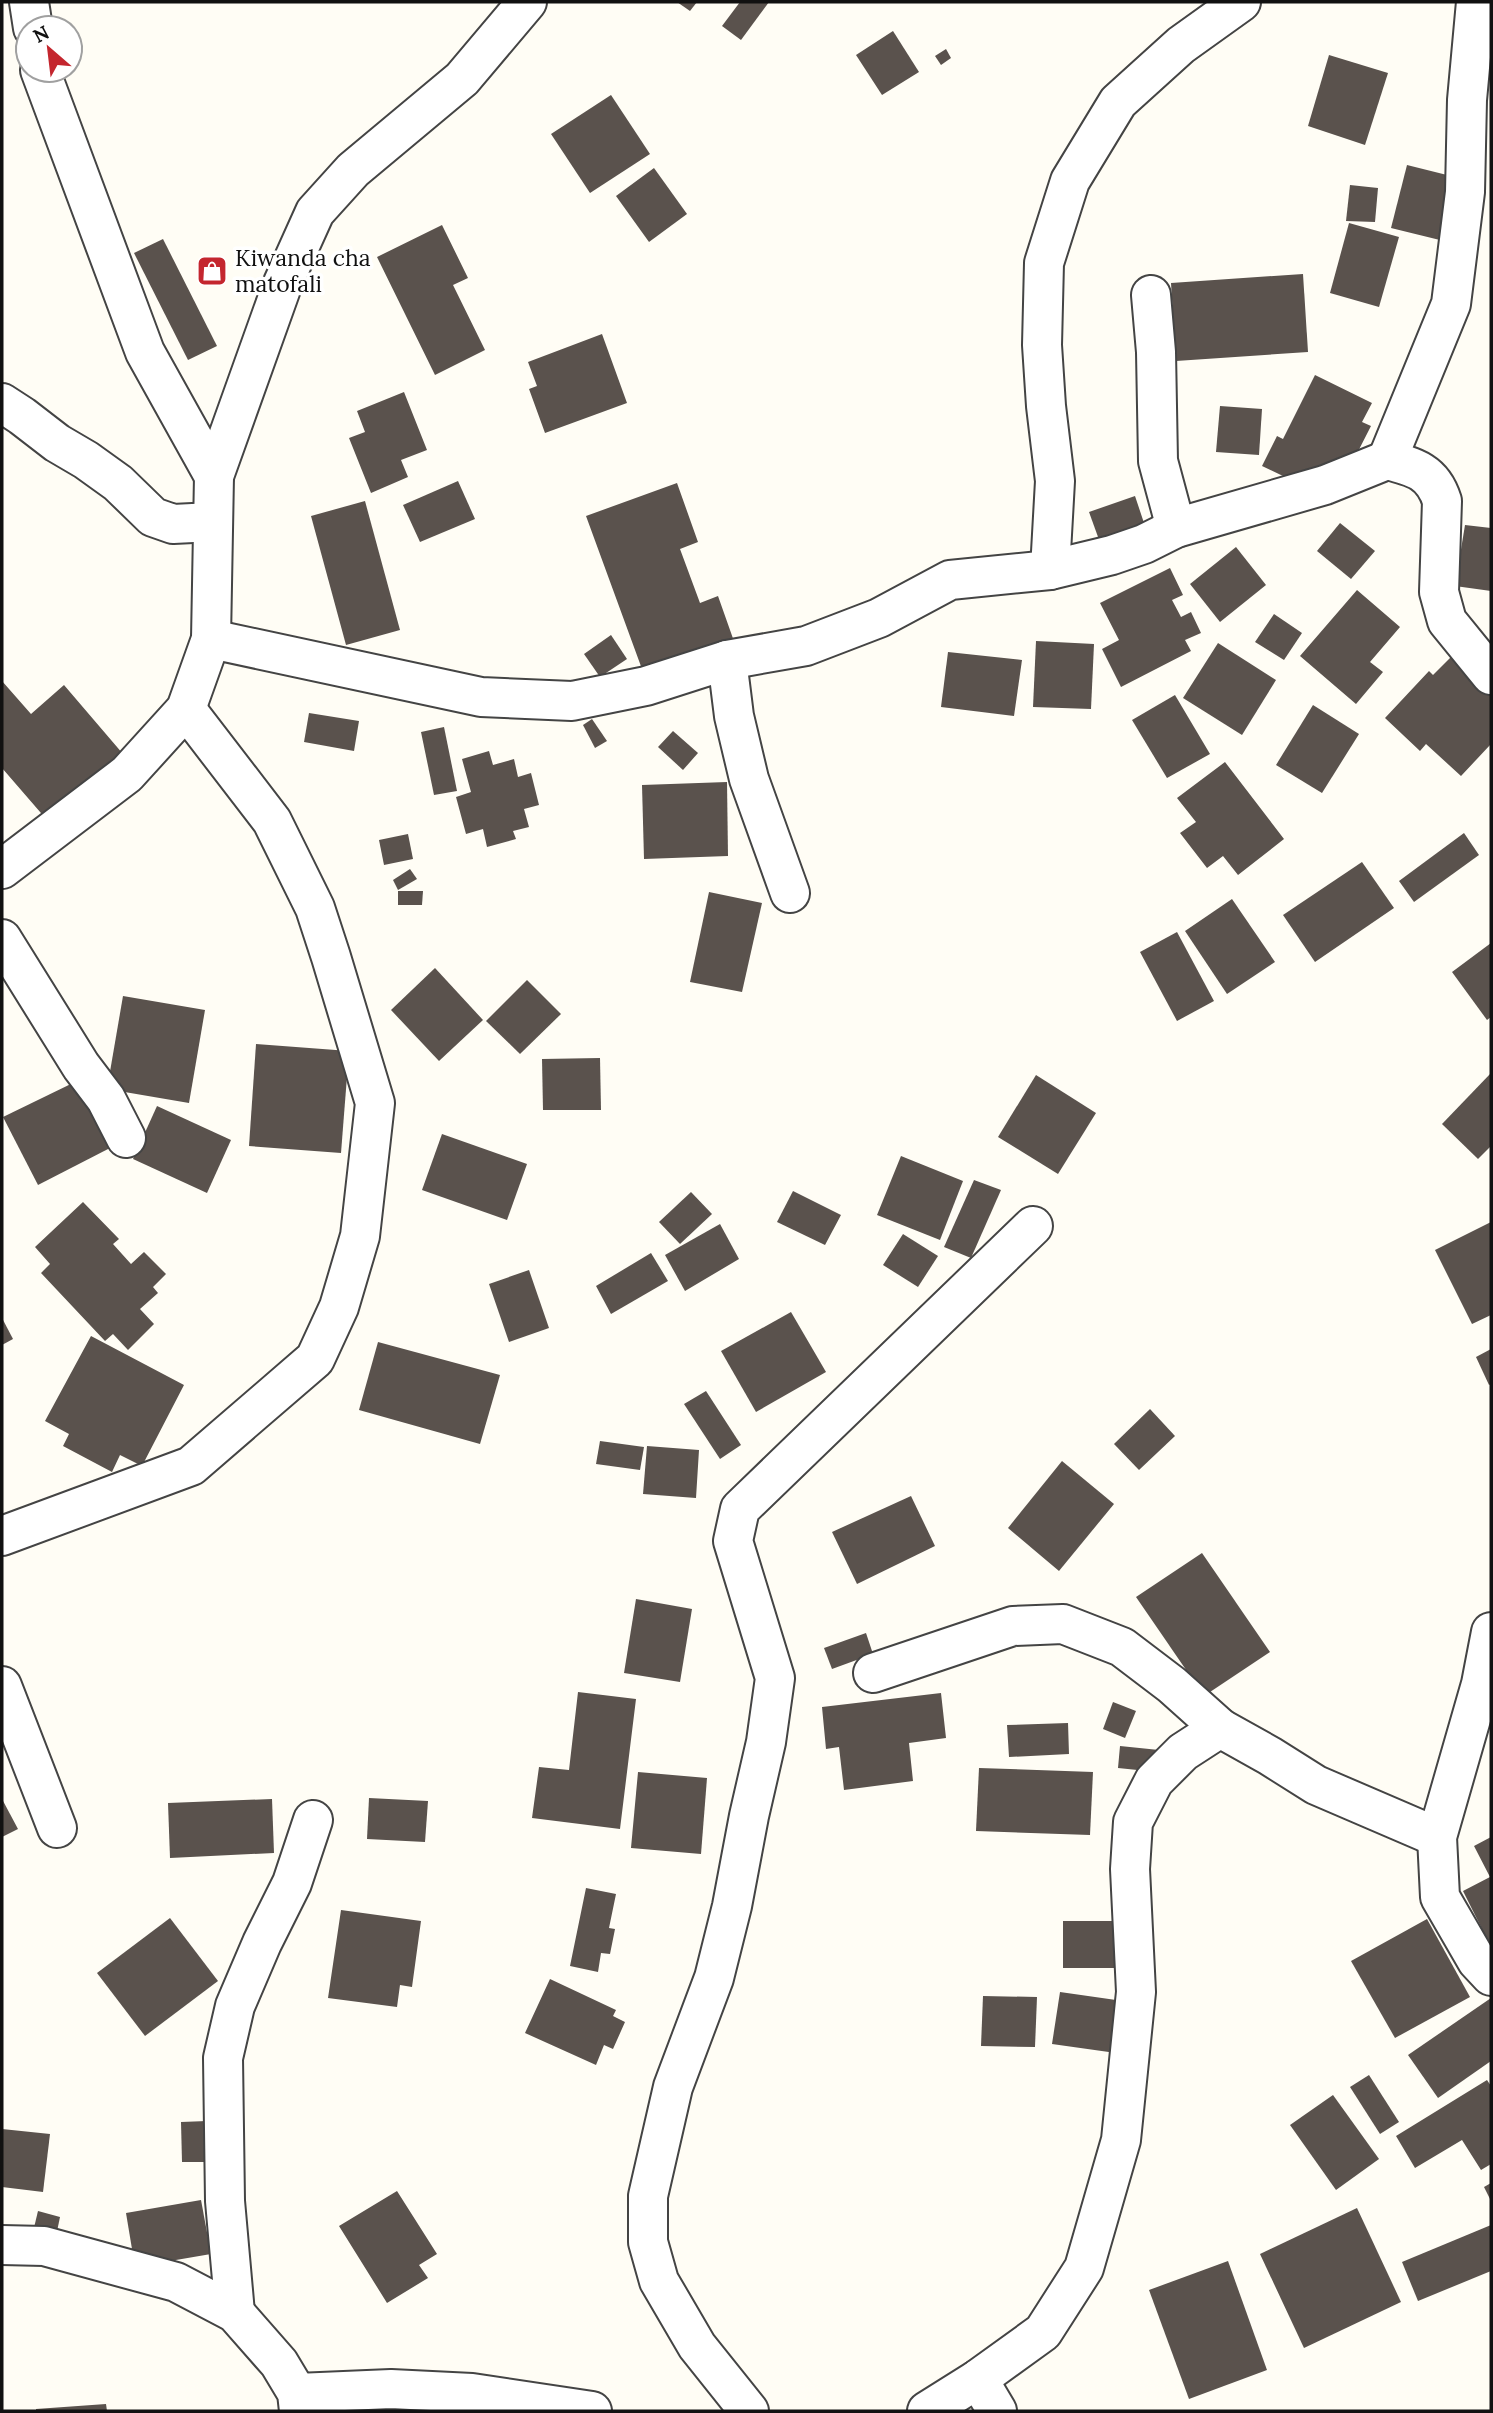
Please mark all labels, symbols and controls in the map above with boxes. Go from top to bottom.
north arrow [14,14,84,84]
text: N [29,20,53,48]
place label: Kiwanda cha matofali [235,243,371,298]
shop icon: Kiwanda cha matofali [195,254,229,288]

